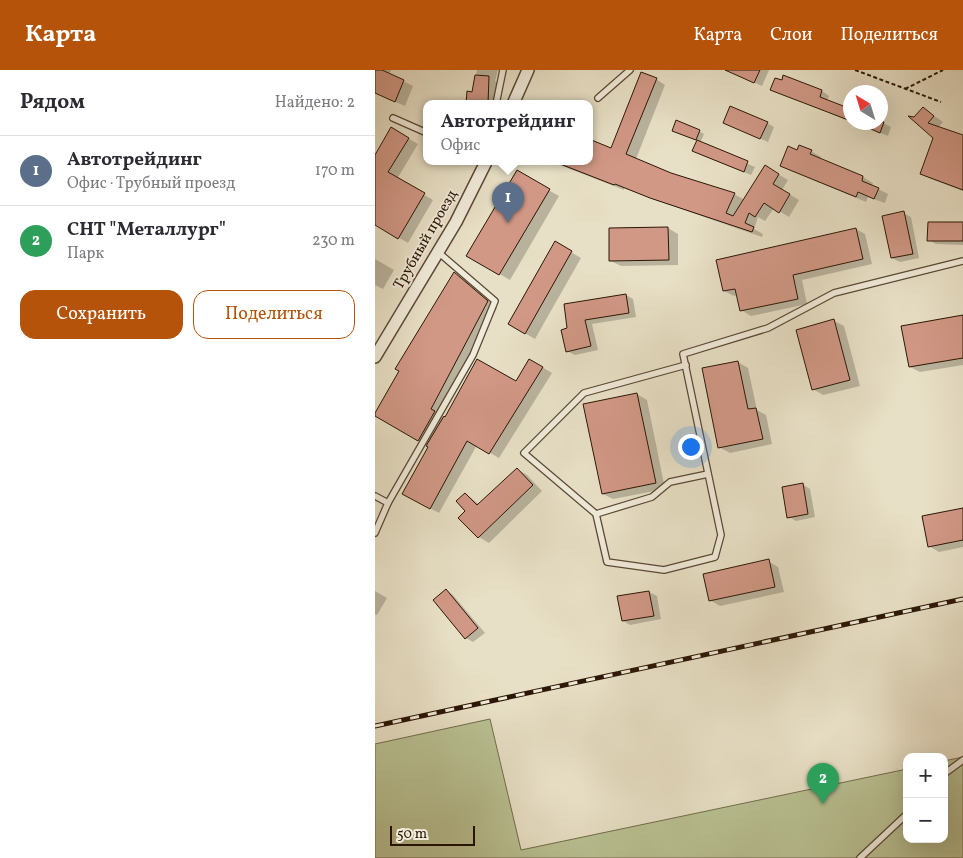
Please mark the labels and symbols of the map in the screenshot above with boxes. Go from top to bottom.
north arrow [843,85,888,130]
pin: 1 [492,182,524,223]
street label: Трубный проезд [389,186,463,294]
your location [678,434,704,460]
pin: 2 [807,763,839,804]
scale bar [390,823,475,846]

